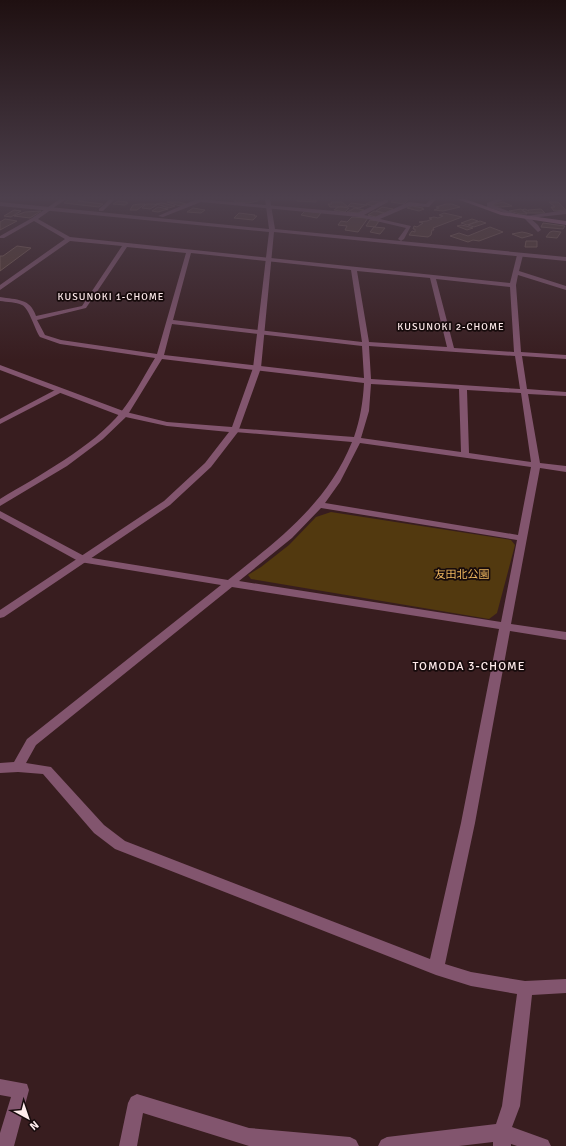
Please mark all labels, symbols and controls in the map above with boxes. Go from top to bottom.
district label: KUSUNOKI 1-CHOME [58,291,164,303]
district label: KUSUNOKI 2-CHOME [397,321,505,333]
park label: 友田北公園 [435,568,490,581]
district label: TOMODA 3-CHOME [412,659,526,674]
north arrow [8,1098,48,1138]
text: N [27,1118,41,1133]

